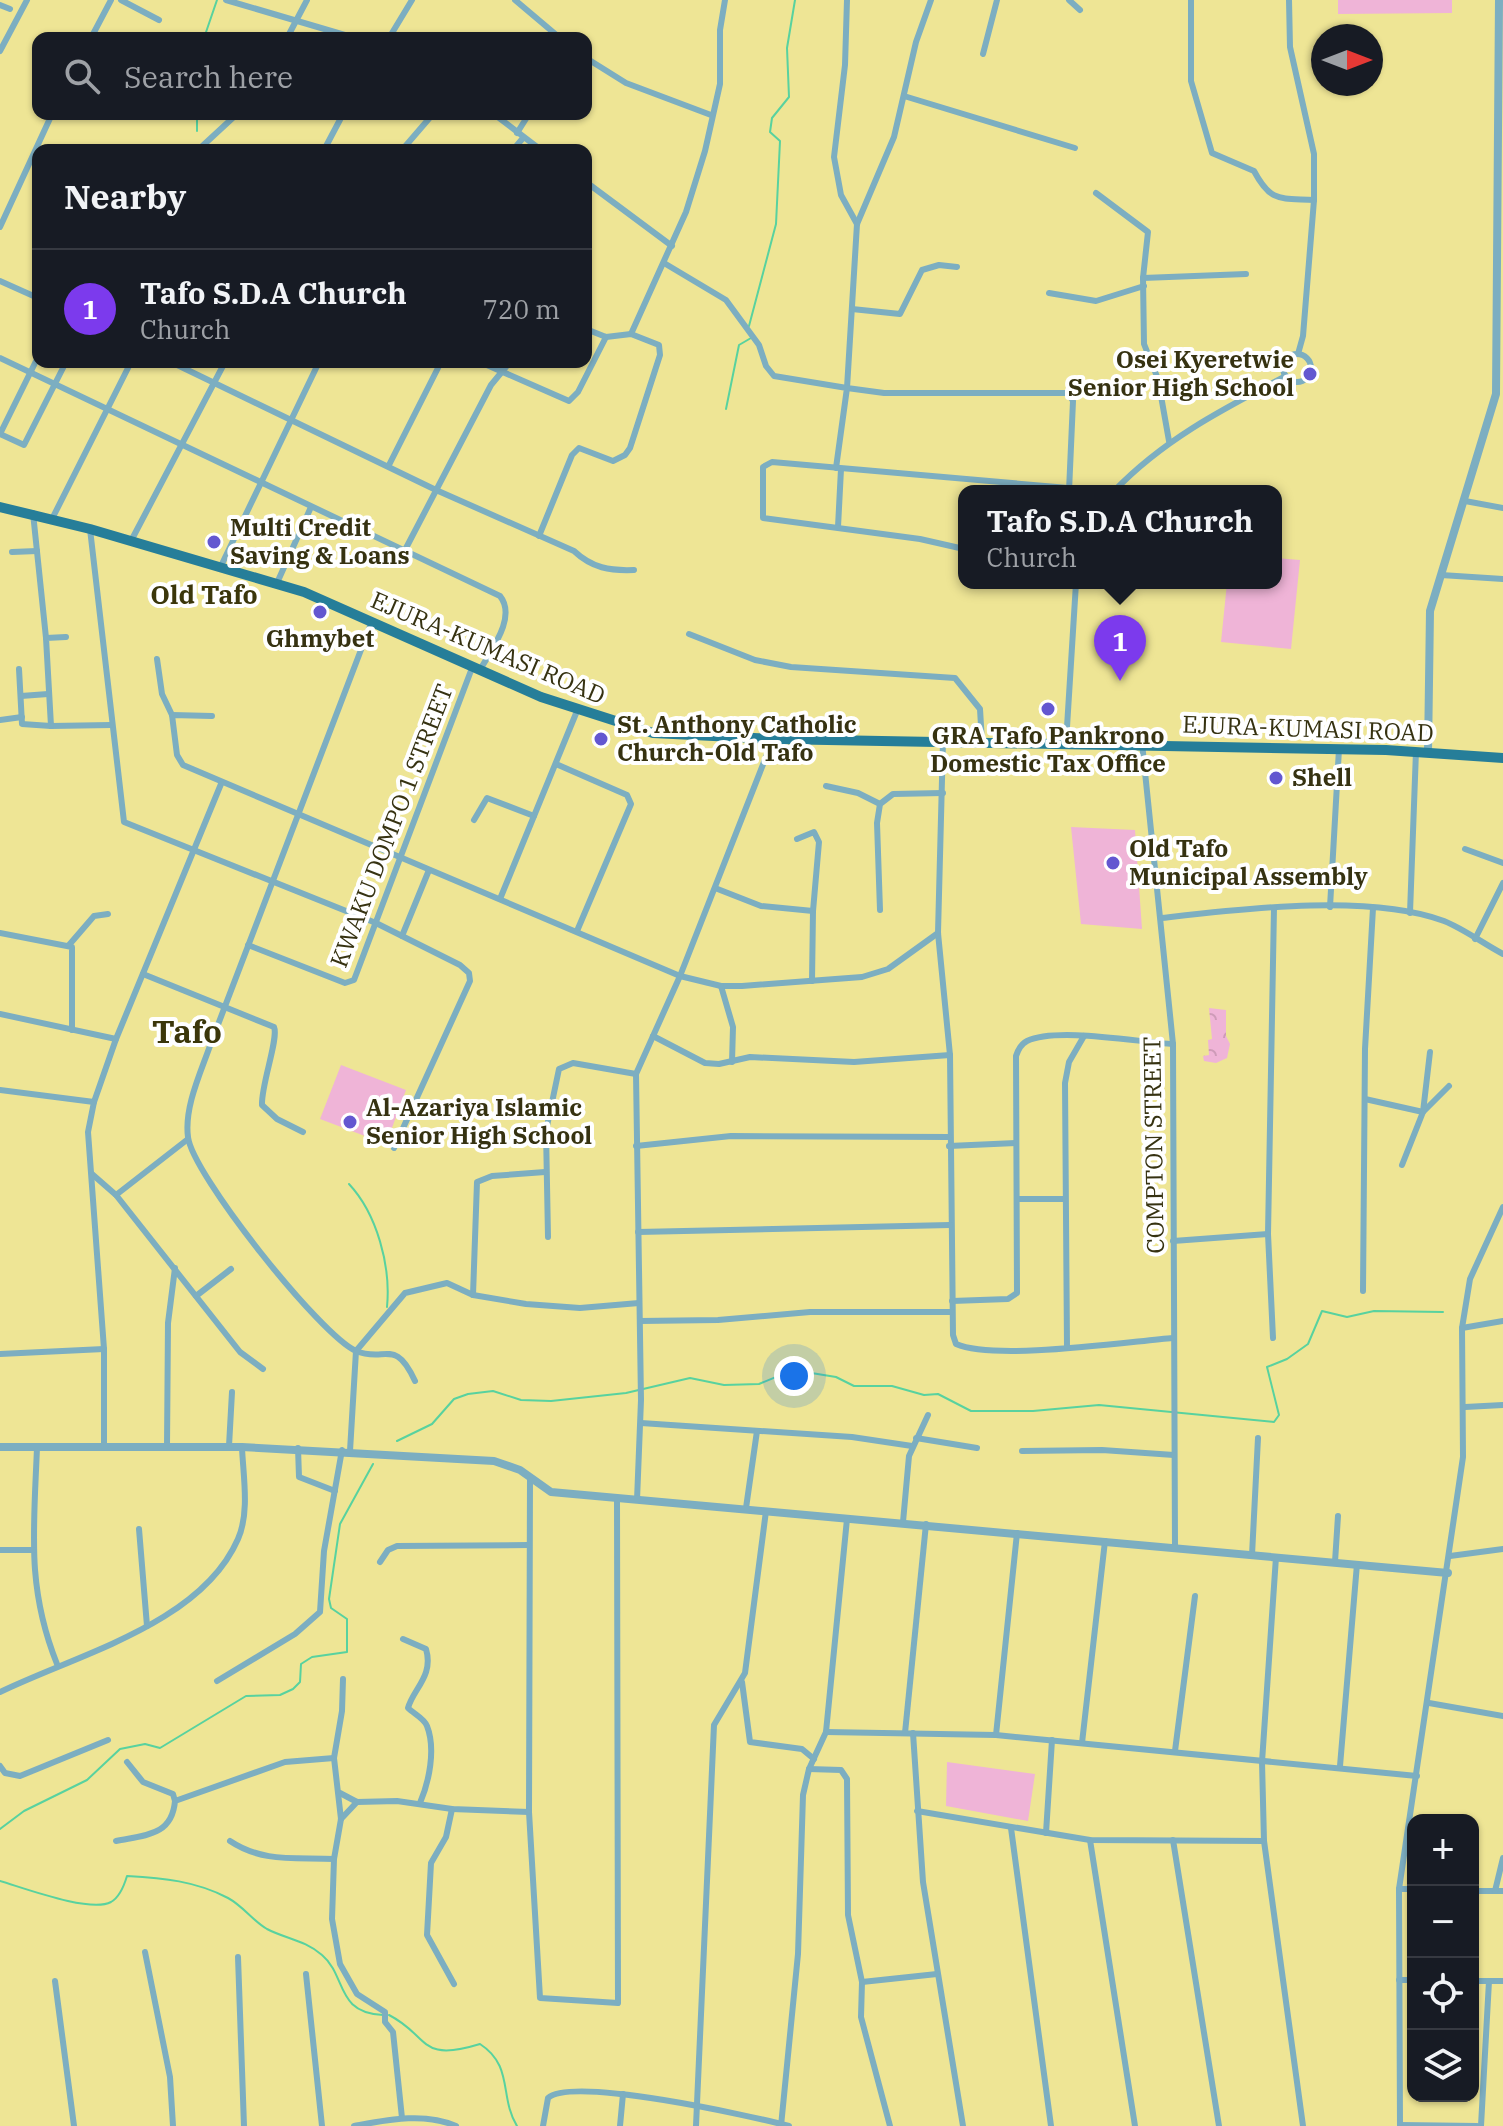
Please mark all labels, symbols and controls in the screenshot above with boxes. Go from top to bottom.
north arrow [1311,24,1383,96]
search box [32,32,592,120]
icon: search [60,54,104,98]
text: Search here [124,57,293,96]
text: Nearby [64,174,186,218]
text: Tafo S.D.A Church [140,273,407,312]
text: 1 [82,292,98,326]
text: 720 m [482,292,560,326]
text: Church [140,312,230,346]
place label: Osei Kyeretwie Senior High School [1068,343,1294,403]
marker: Osei Kyeretwie Senior High School [1301,365,1319,383]
popup [958,485,1282,589]
text: Tafo S.D.A Church [987,501,1253,540]
place label: Multi Credit Saving & Loans [230,511,410,571]
marker: Multi Credit Saving & Loans [205,533,223,551]
text: Church [987,540,1077,574]
district label: Old Tafo [150,577,258,611]
street label: EJURA-KUMASI ROAD [366,583,610,711]
marker: Ghmybet [311,603,329,621]
pin: 1 [1094,615,1146,681]
place label: Ghmybet [266,622,374,654]
street label: KWAKU DOMPO 1 STREET [322,679,460,972]
marker: GRA Tafo Pankrono Domestic Tax Office [1039,700,1057,718]
place label: St. Anthony Catholic Church-Old Tafo [617,708,857,768]
street label: EJURA-KUMASI ROAD [1182,708,1434,748]
place label: GRA Tafo Pankrono Domestic Tax Office [930,719,1166,779]
marker: St. Anthony Catholic Church-Old Tafo [592,730,610,748]
place label: Shell [1292,761,1352,793]
marker: Shell [1267,769,1285,787]
place label: Old Tafo Municipal Assembly [1129,832,1368,892]
marker: Old Tafo Municipal Assembly [1104,854,1122,872]
district label: Tafo [152,1010,222,1052]
street label: COMPTON STREET [1135,1036,1171,1254]
place label: Al-Azariya Islamic Senior High School [366,1091,592,1151]
marker: Al-Azariya Islamic Senior High School [341,1113,359,1131]
your location [774,1356,814,1396]
map controls [1407,1814,1479,2102]
button: + [1407,1814,1479,1886]
button: − [1407,1886,1479,1958]
button: locate [1407,1958,1479,2030]
button: layers [1407,2030,1479,2102]

